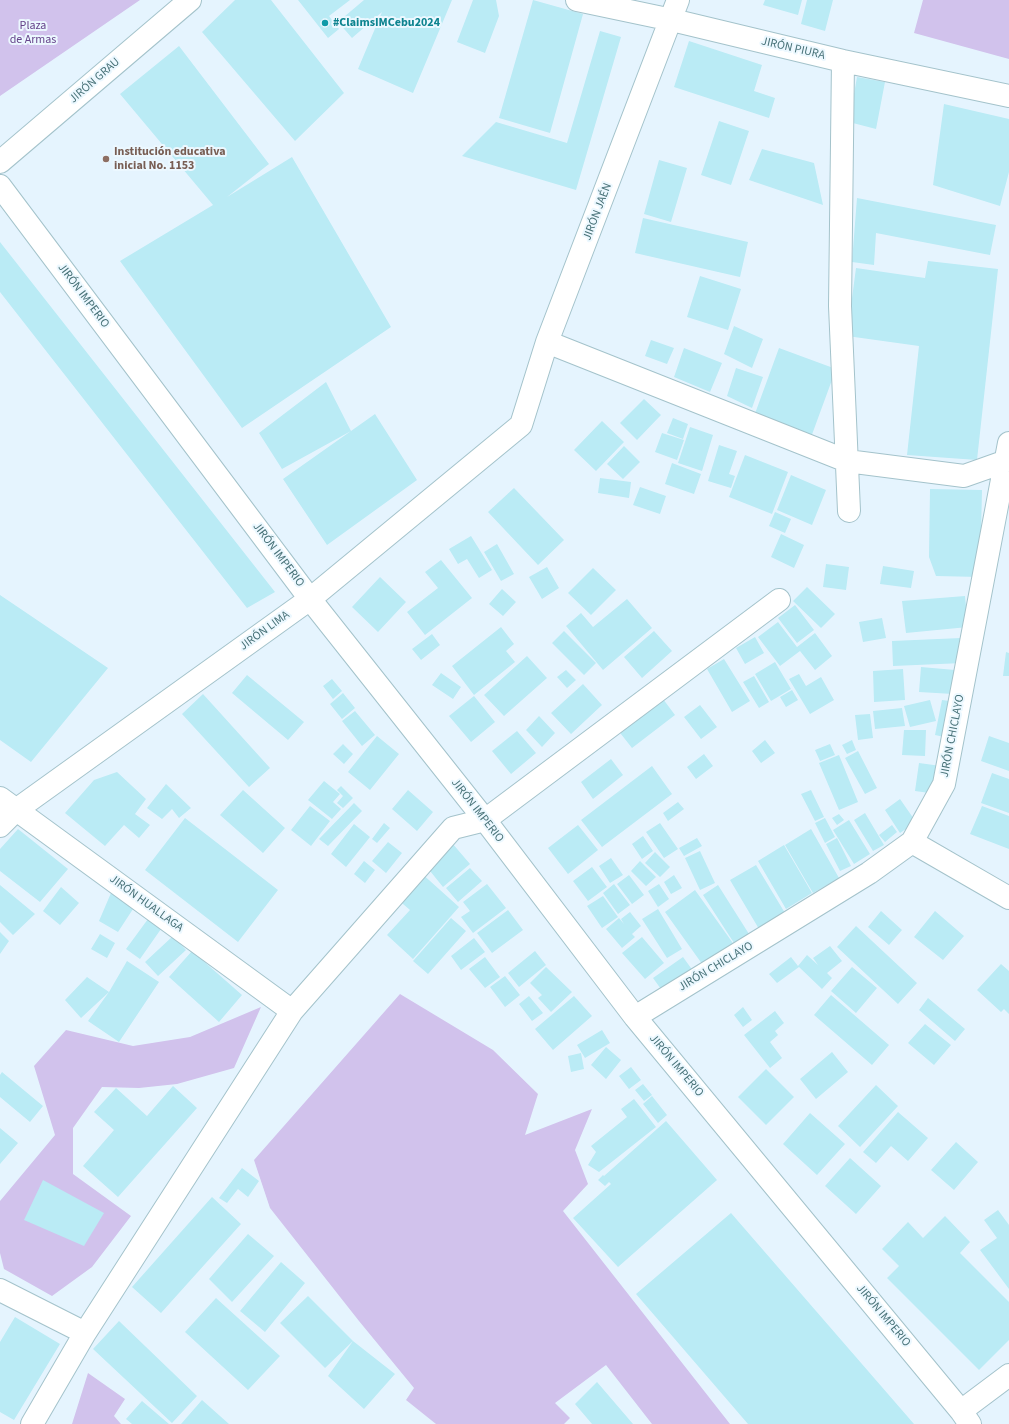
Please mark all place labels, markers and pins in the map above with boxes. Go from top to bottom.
place label: #ClaimsIMCebu2024 [333,16,440,30]
marker: #ClaimsIMCebu2024 [320,18,330,28]
place label: Institución educativa inicial No. 1153 [114,145,226,173]
marker: Institución educativa inicial No. 1153 [101,154,111,164]

